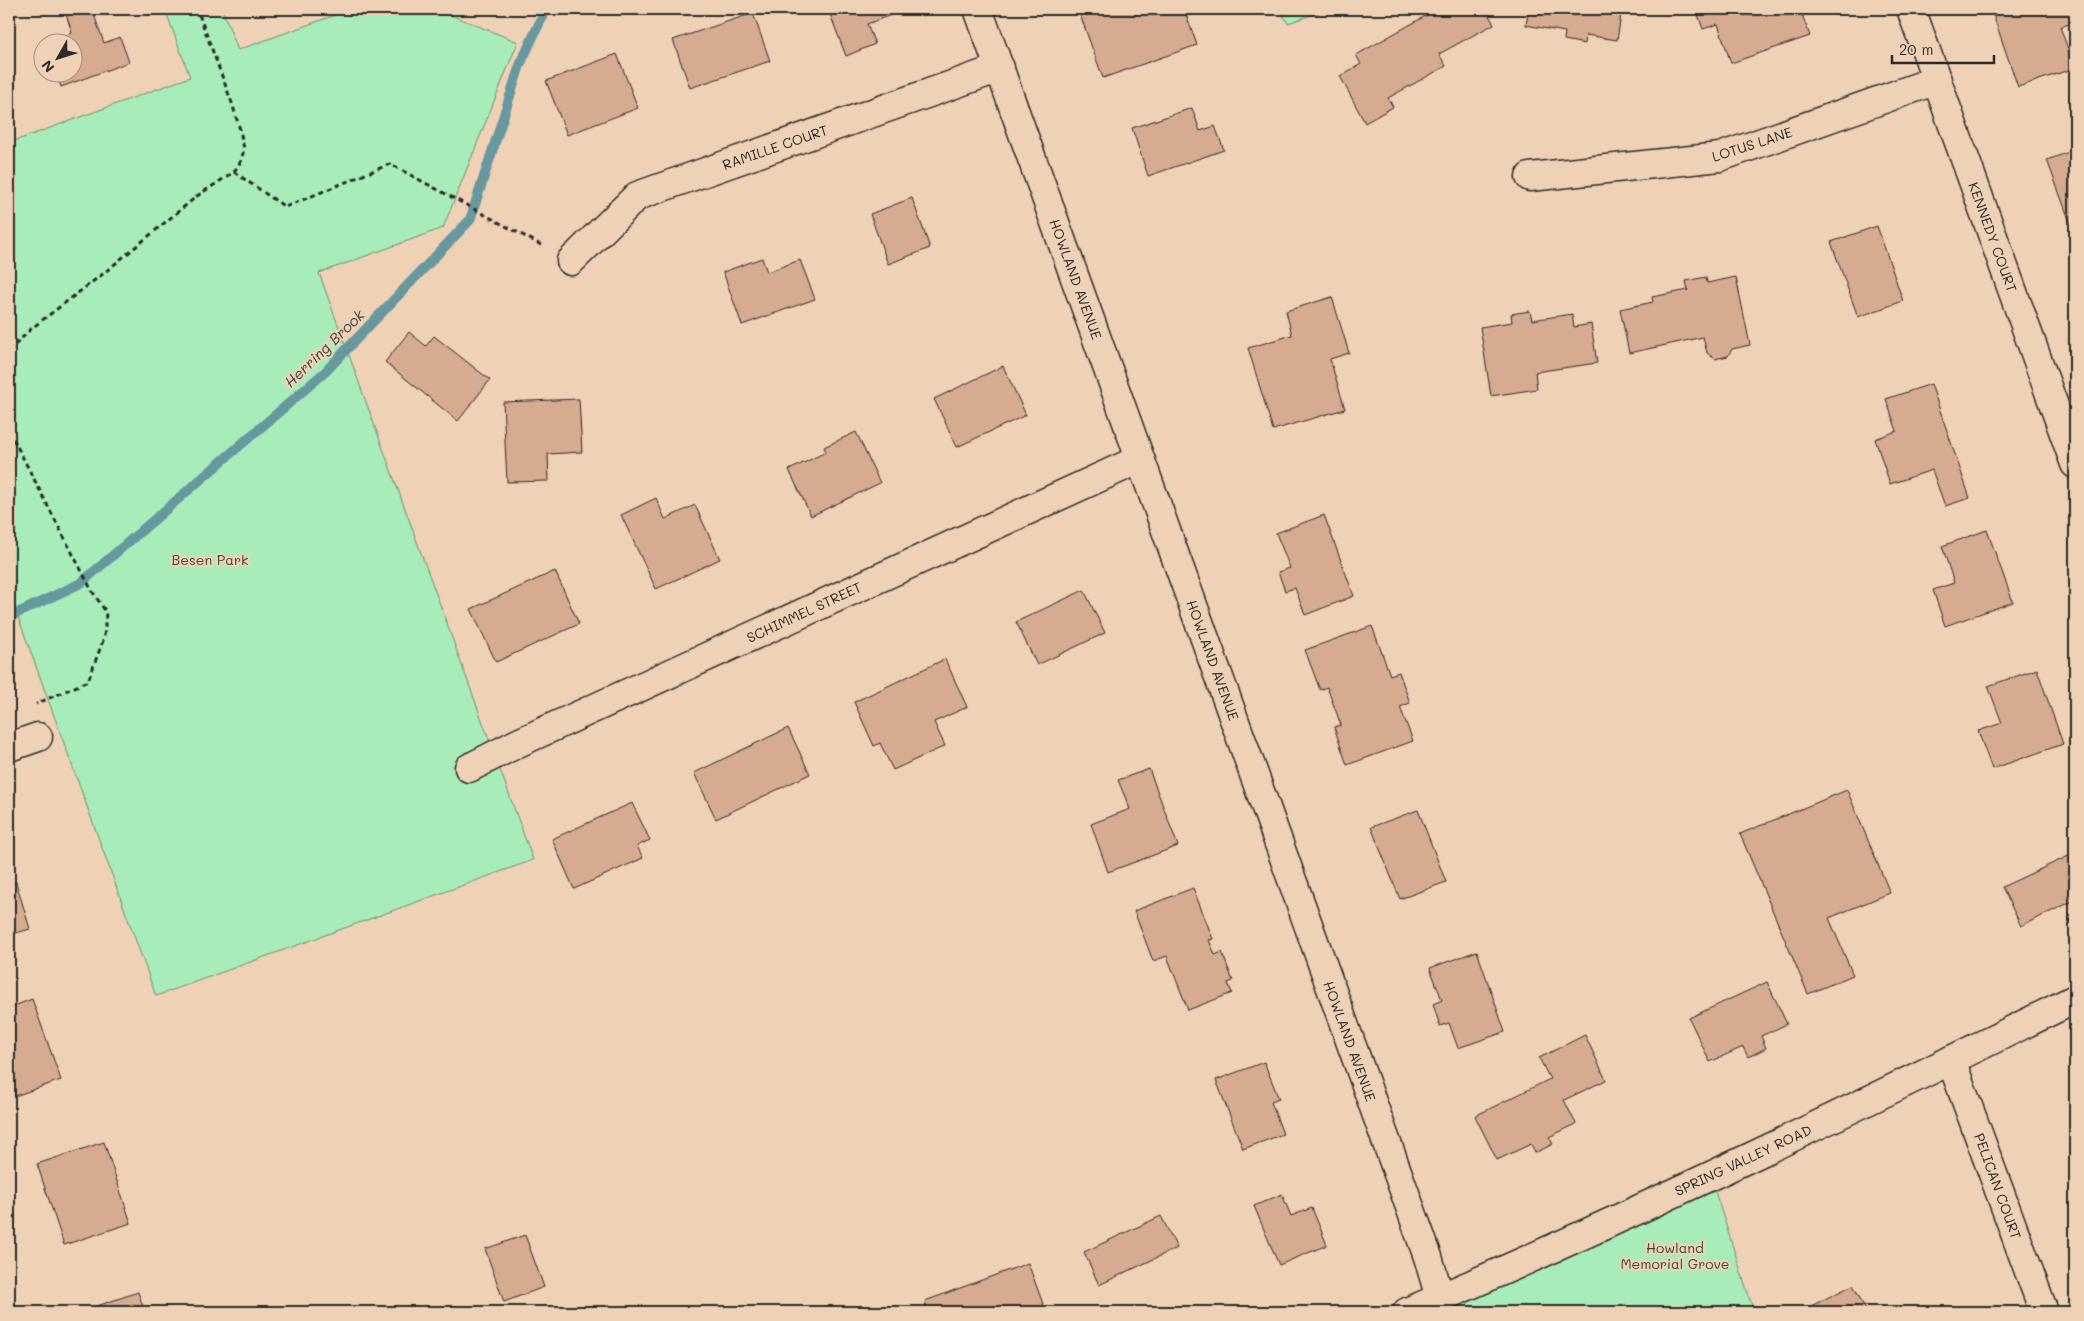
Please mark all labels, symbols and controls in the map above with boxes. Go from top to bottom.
north arrow [32,32,82,82]
scale bar [1892,32,1994,64]
text: 20 m [1899,39,1933,59]
text: N [37,56,58,77]
street label: RAMILLE COURT [720,120,830,174]
street label: LOTUS LANE [1709,122,1795,166]
street label: KENNEDY COURT [1964,179,2022,295]
street label: HOWLAND AVENUE [1045,216,1107,342]
water label: Herring Brook [280,304,369,391]
park label: Besen Park [172,550,248,569]
street label: SCHIMMEL STREET [743,577,865,647]
street label: HOWLAND AVENUE [1182,597,1244,723]
street label: HOWLAND AVENUE [1319,978,1381,1104]
street label: SPRING VALLEY ROAD [1671,1120,1815,1200]
street label: PELICAN COURT [1970,1130,2026,1242]
park label: Howland Memorial Grove [1620,1238,1730,1273]

